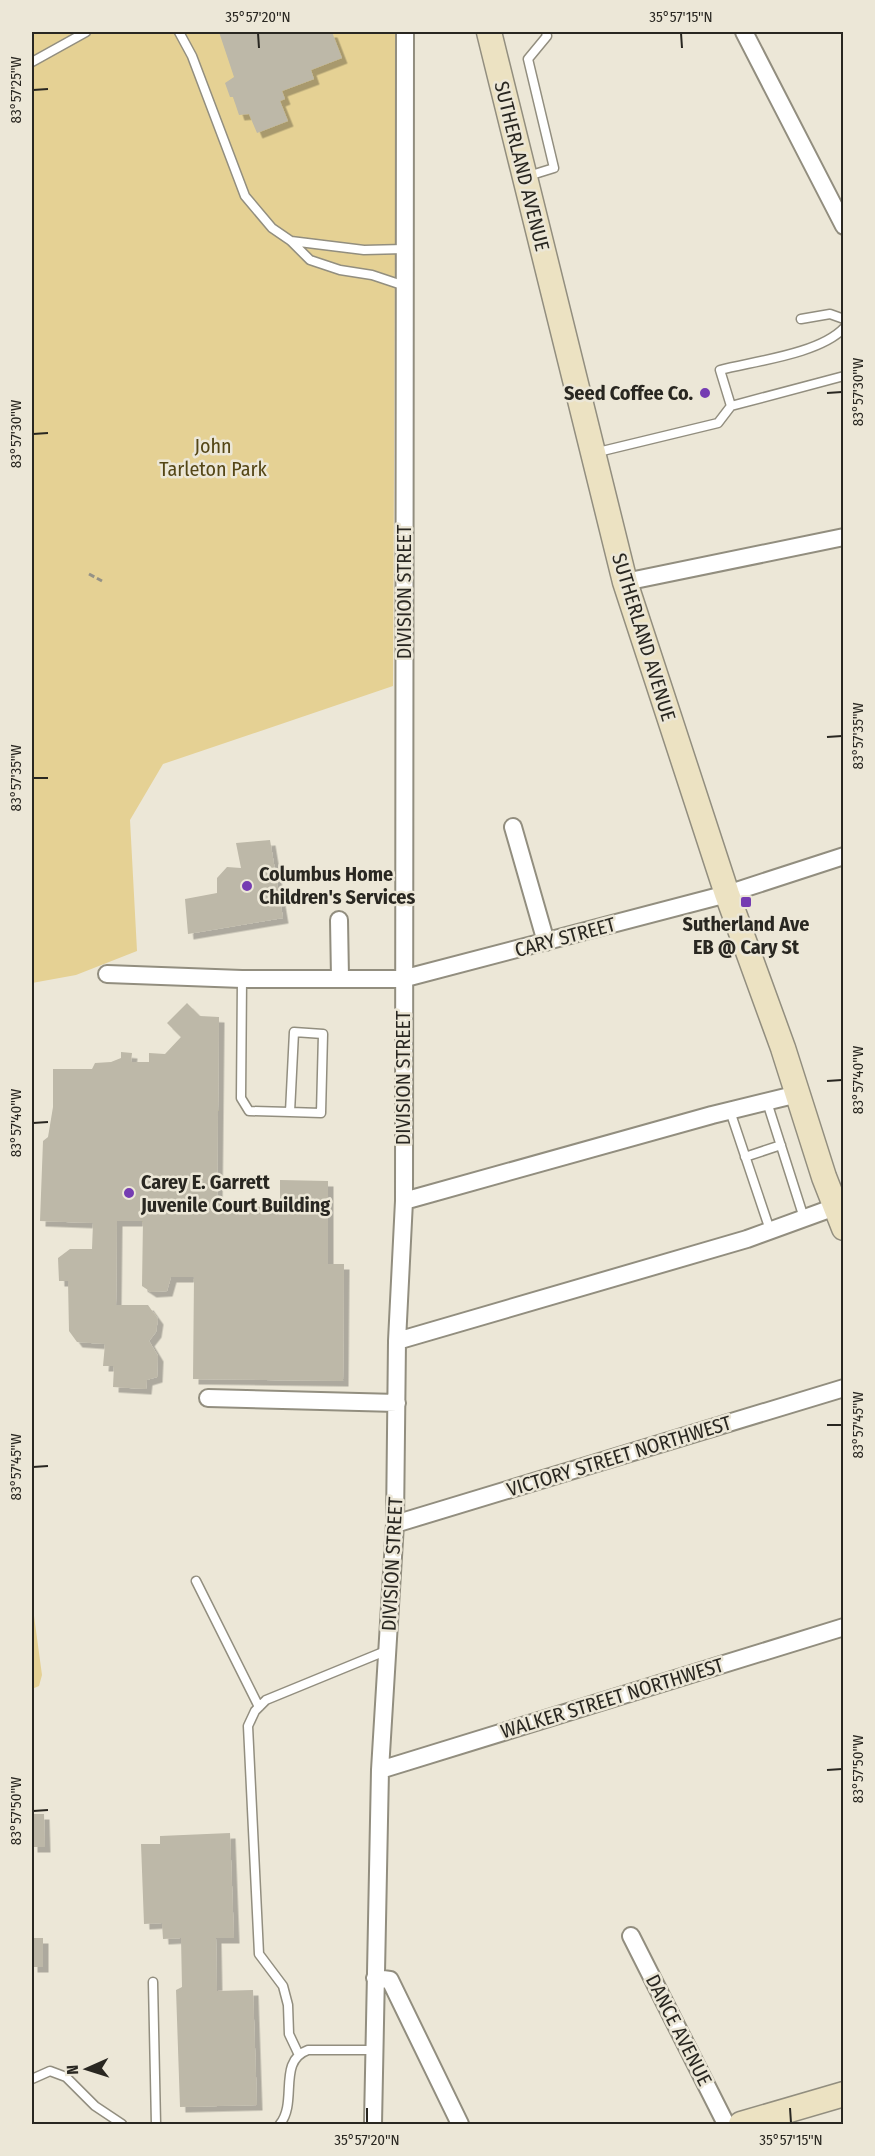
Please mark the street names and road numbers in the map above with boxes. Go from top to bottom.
street label: SUTHERLAND AVENUE [489,79,555,253]
street label: DIVISION STREET [392,524,416,659]
street label: SUTHERLAND AVENUE [607,550,681,724]
street label: CARY STREET [512,912,619,962]
street label: DIVISION STREET [391,1010,415,1145]
street label: VICTORY STREET NORTHWEST [504,1410,735,1502]
street label: DIVISION STREET [376,1495,408,1632]
street label: WALKER STREET NORTHWEST [498,1652,727,1743]
street label: DANCE AVENUE [641,1970,717,2090]

